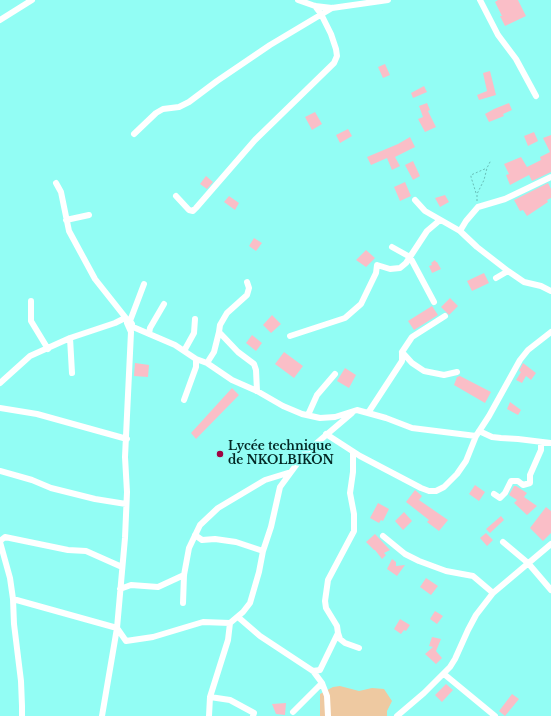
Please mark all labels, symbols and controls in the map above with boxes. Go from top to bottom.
place label: Lycée technique de NKOLBIKON [228,440,334,468]
marker: Lycée technique de NKOLBIKON [215,449,225,459]

